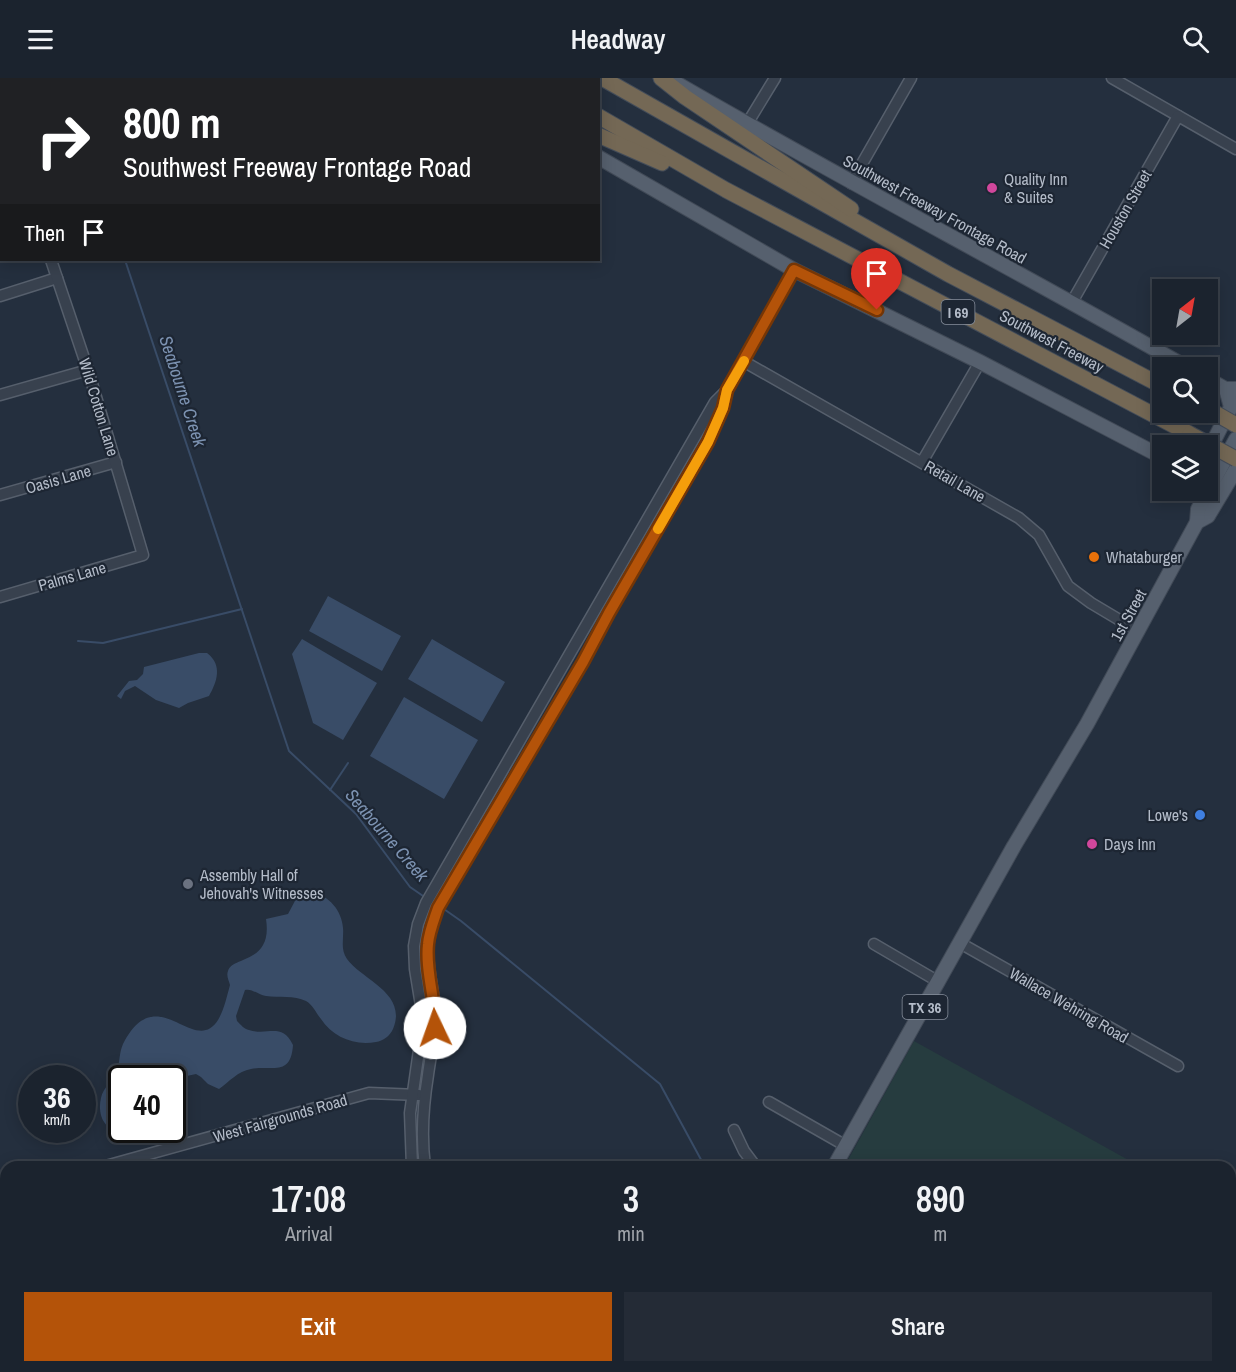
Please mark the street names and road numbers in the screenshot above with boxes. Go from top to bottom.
street label: Southwest Freeway Frontage Road [839,149,1031,269]
street label: Houston Street [1094,165,1157,252]
road number: I 69 [942,300,974,324]
street label: Southwest Freeway [996,304,1108,378]
street label: Wild Cotton Lane [74,355,124,459]
street label: Retail Lane [920,455,990,507]
street label: Oasis Lane [23,459,93,499]
street label: Palms Lane [36,556,108,596]
street label: 1st Street [1105,585,1151,645]
street label: Wallace Wehring Road [1005,962,1133,1048]
road number: TX 36 [902,995,948,1019]
street label: West Fairgrounds Road [210,1088,350,1148]

